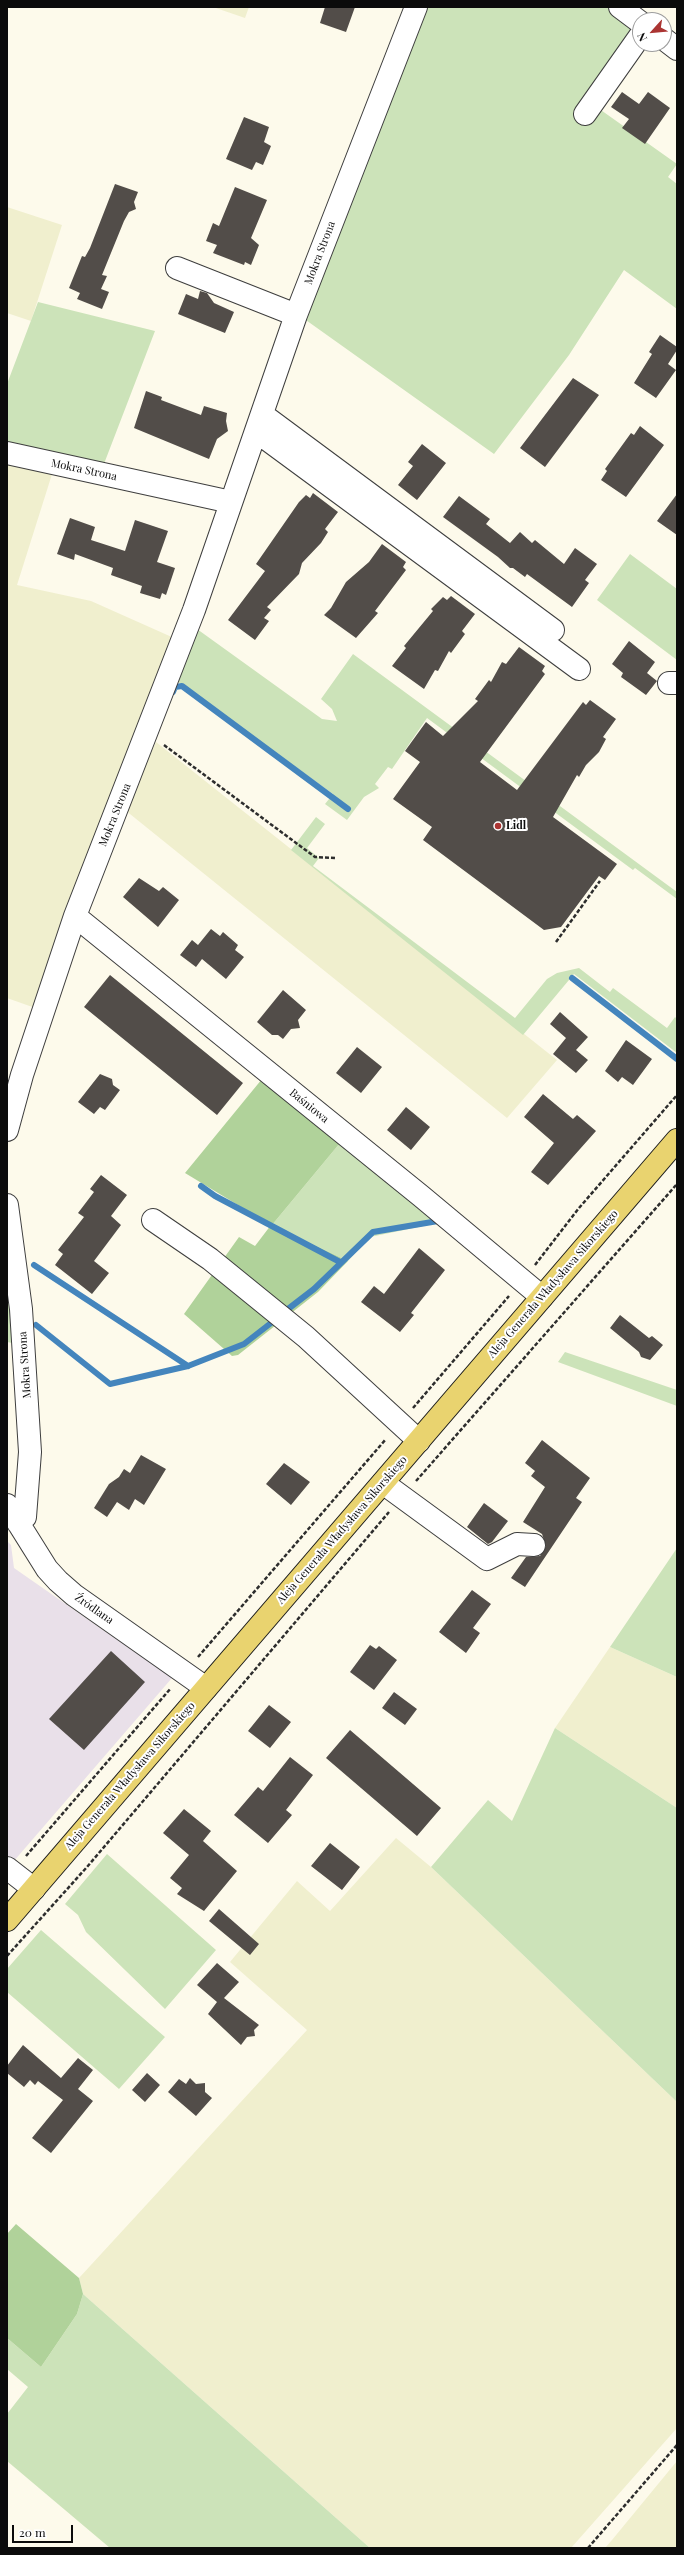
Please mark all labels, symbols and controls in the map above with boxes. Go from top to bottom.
north arrow [632,12,672,52]
text: N [633,30,650,44]
street label: Mokra Strona [302,219,338,287]
street label: Mokra Strona [50,457,118,483]
street label: Mokra Strona [96,781,134,849]
place label: Lidl [506,819,526,833]
marker: Lidl [493,821,503,831]
street label: Baśniowa [287,1086,331,1126]
street label: Aleja Generała Władysława Sikorskiego [485,1207,621,1361]
street label: Mokra Strona [16,1331,34,1399]
street label: Aleja Generała Władysława Sikorskiego [274,1453,410,1607]
street label: Źródlana [72,1591,116,1627]
street label: Aleja Generała Władysława Sikorskiego [62,1699,198,1853]
scale bar [14,2517,75,2543]
text: 20 m [19,2524,46,2540]

